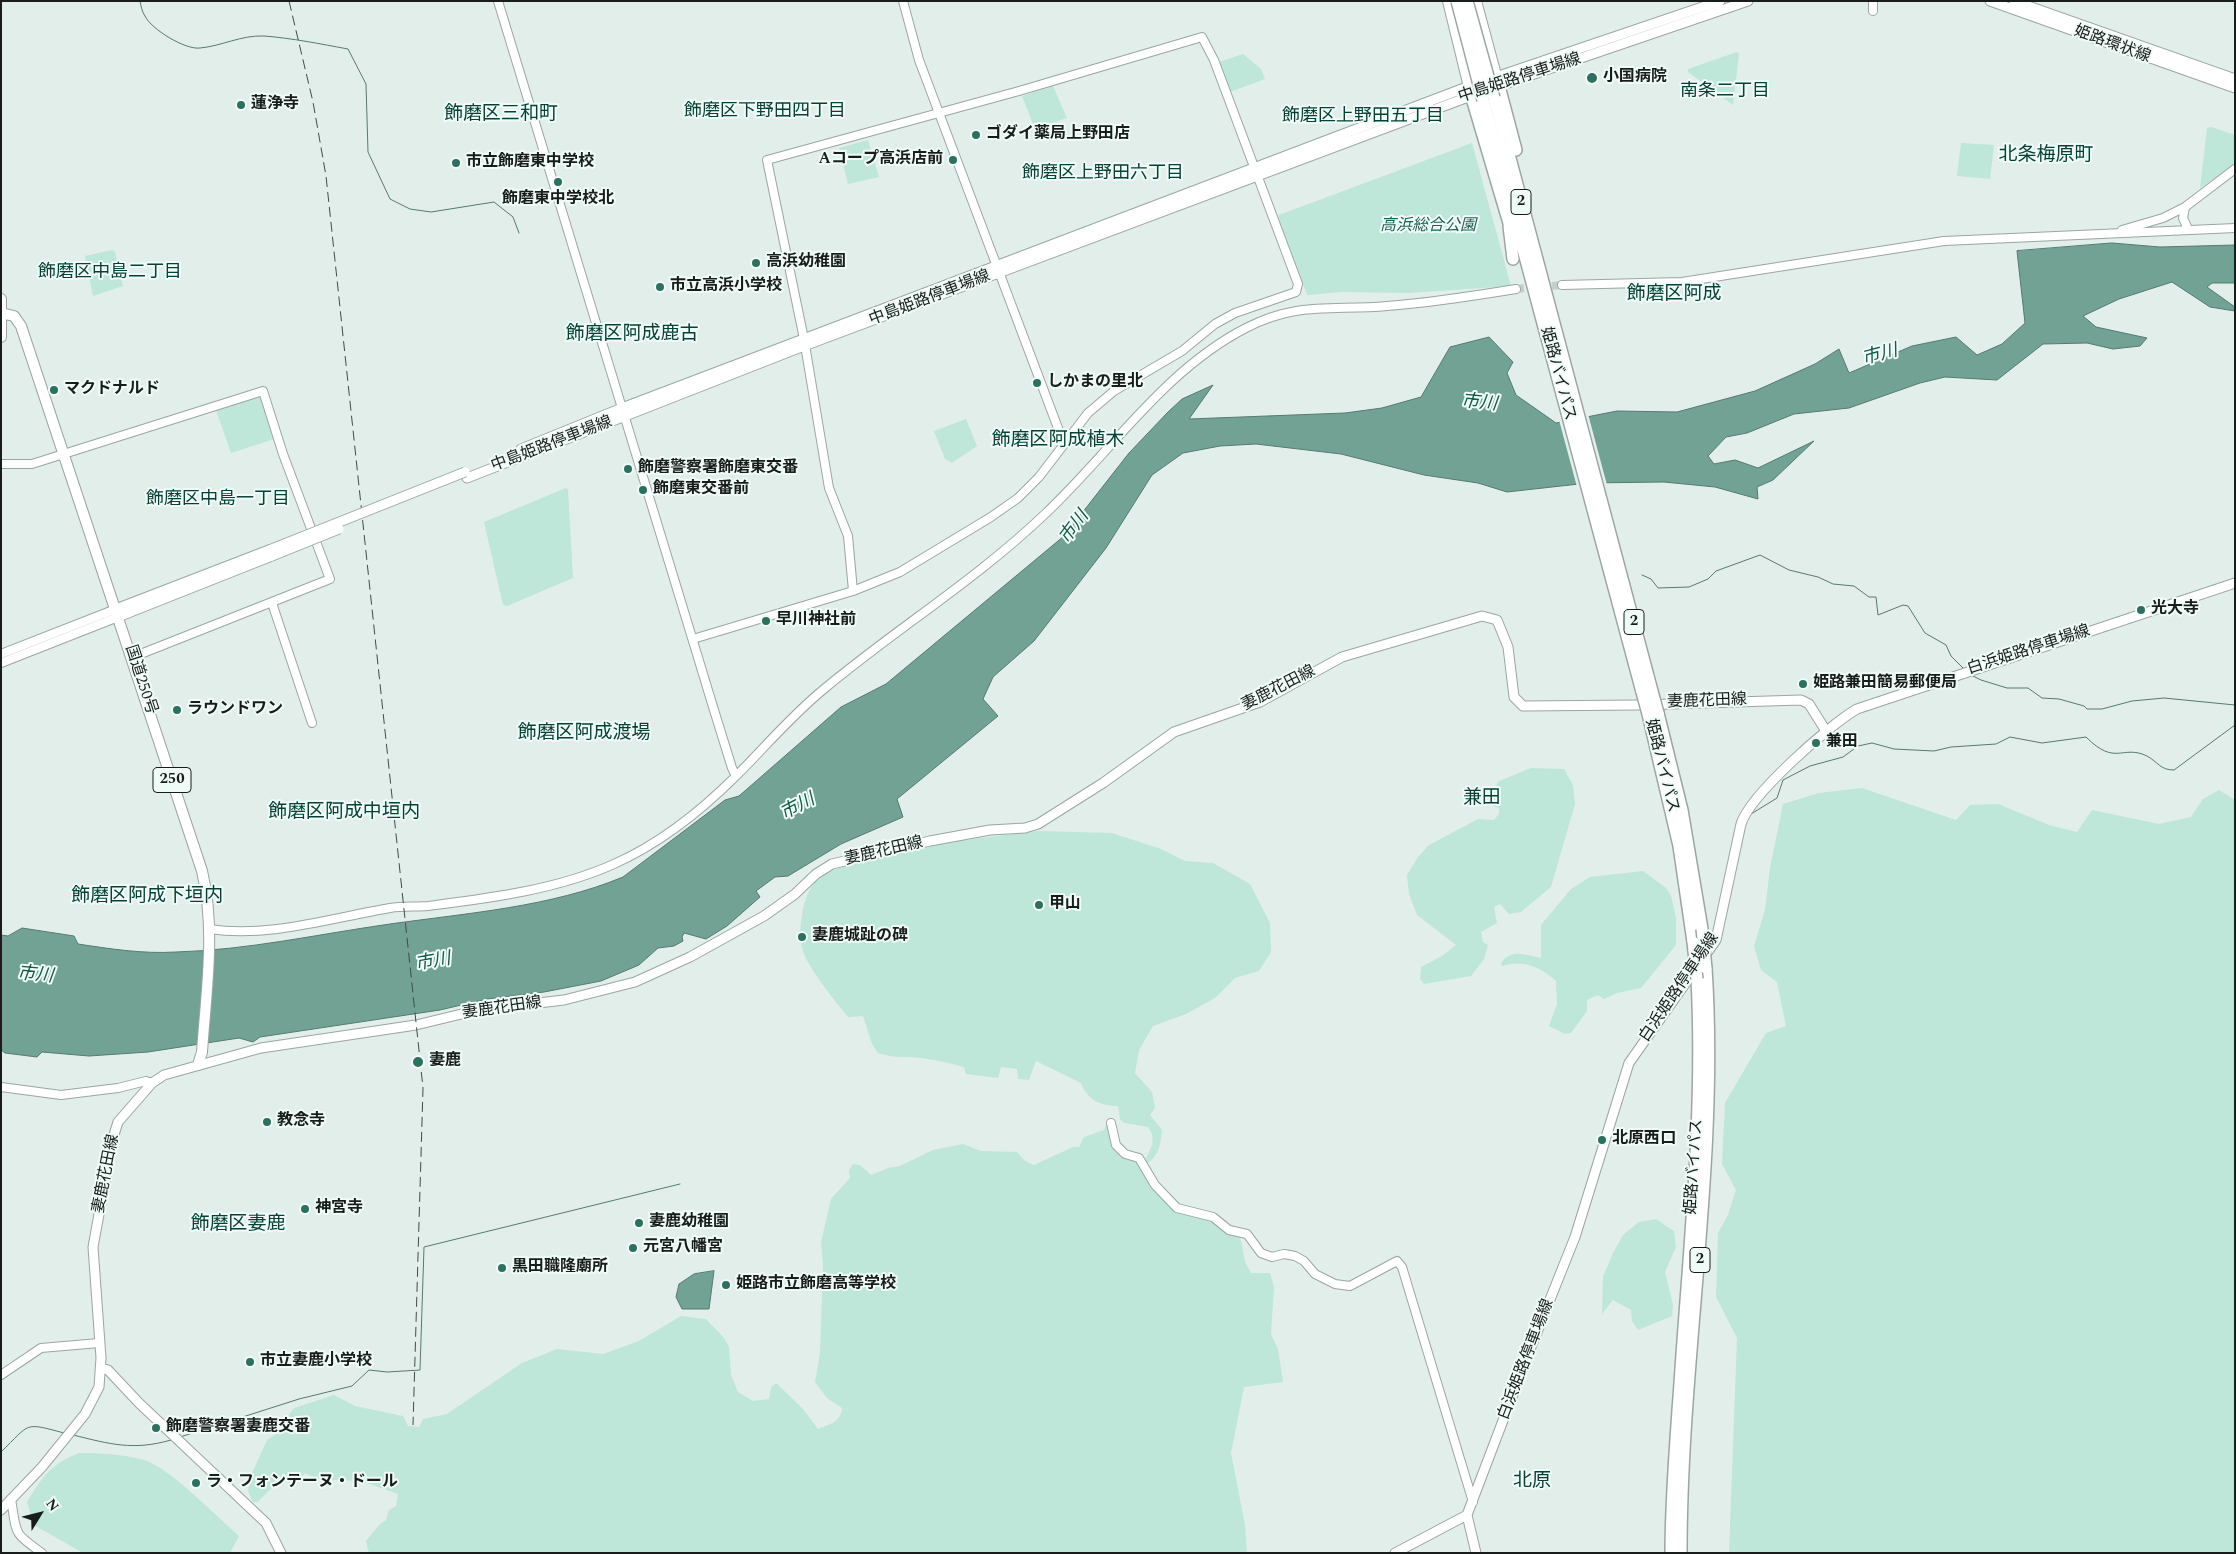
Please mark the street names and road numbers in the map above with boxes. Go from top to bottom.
street label: 姫路環状線 [2071,22,2153,68]
street label: 中島姫路停車場線 [1456,50,1584,108]
road number: 2 [1511,190,1531,214]
street label: 中島姫路停車場線 [867,267,993,331]
street label: 姫路バイパス [1535,325,1579,423]
street label: 中島姫路停車場線 [489,413,615,477]
road number: 2 [1624,610,1644,634]
street label: 白浜姫路停車場線 [1965,622,2093,680]
street label: 国道250号 [120,643,160,717]
street label: 妻鹿花田線 [1239,662,1319,716]
street label: 妻鹿花田線 [1667,691,1747,713]
street label: 姫路バイパス [1640,717,1682,815]
road number: 250 [153,768,191,792]
street label: 妻鹿花田線 [843,834,925,870]
street label: 白浜姫路停車場線 [1636,930,1724,1046]
street label: 妻鹿花田線 [461,994,543,1024]
street label: 姫路バイパス [1682,1118,1708,1216]
street label: 妻鹿花田線 [90,1133,124,1215]
road number: 2 [1690,1248,1710,1272]
street label: 白浜姫路停車場線 [1495,1297,1559,1423]

